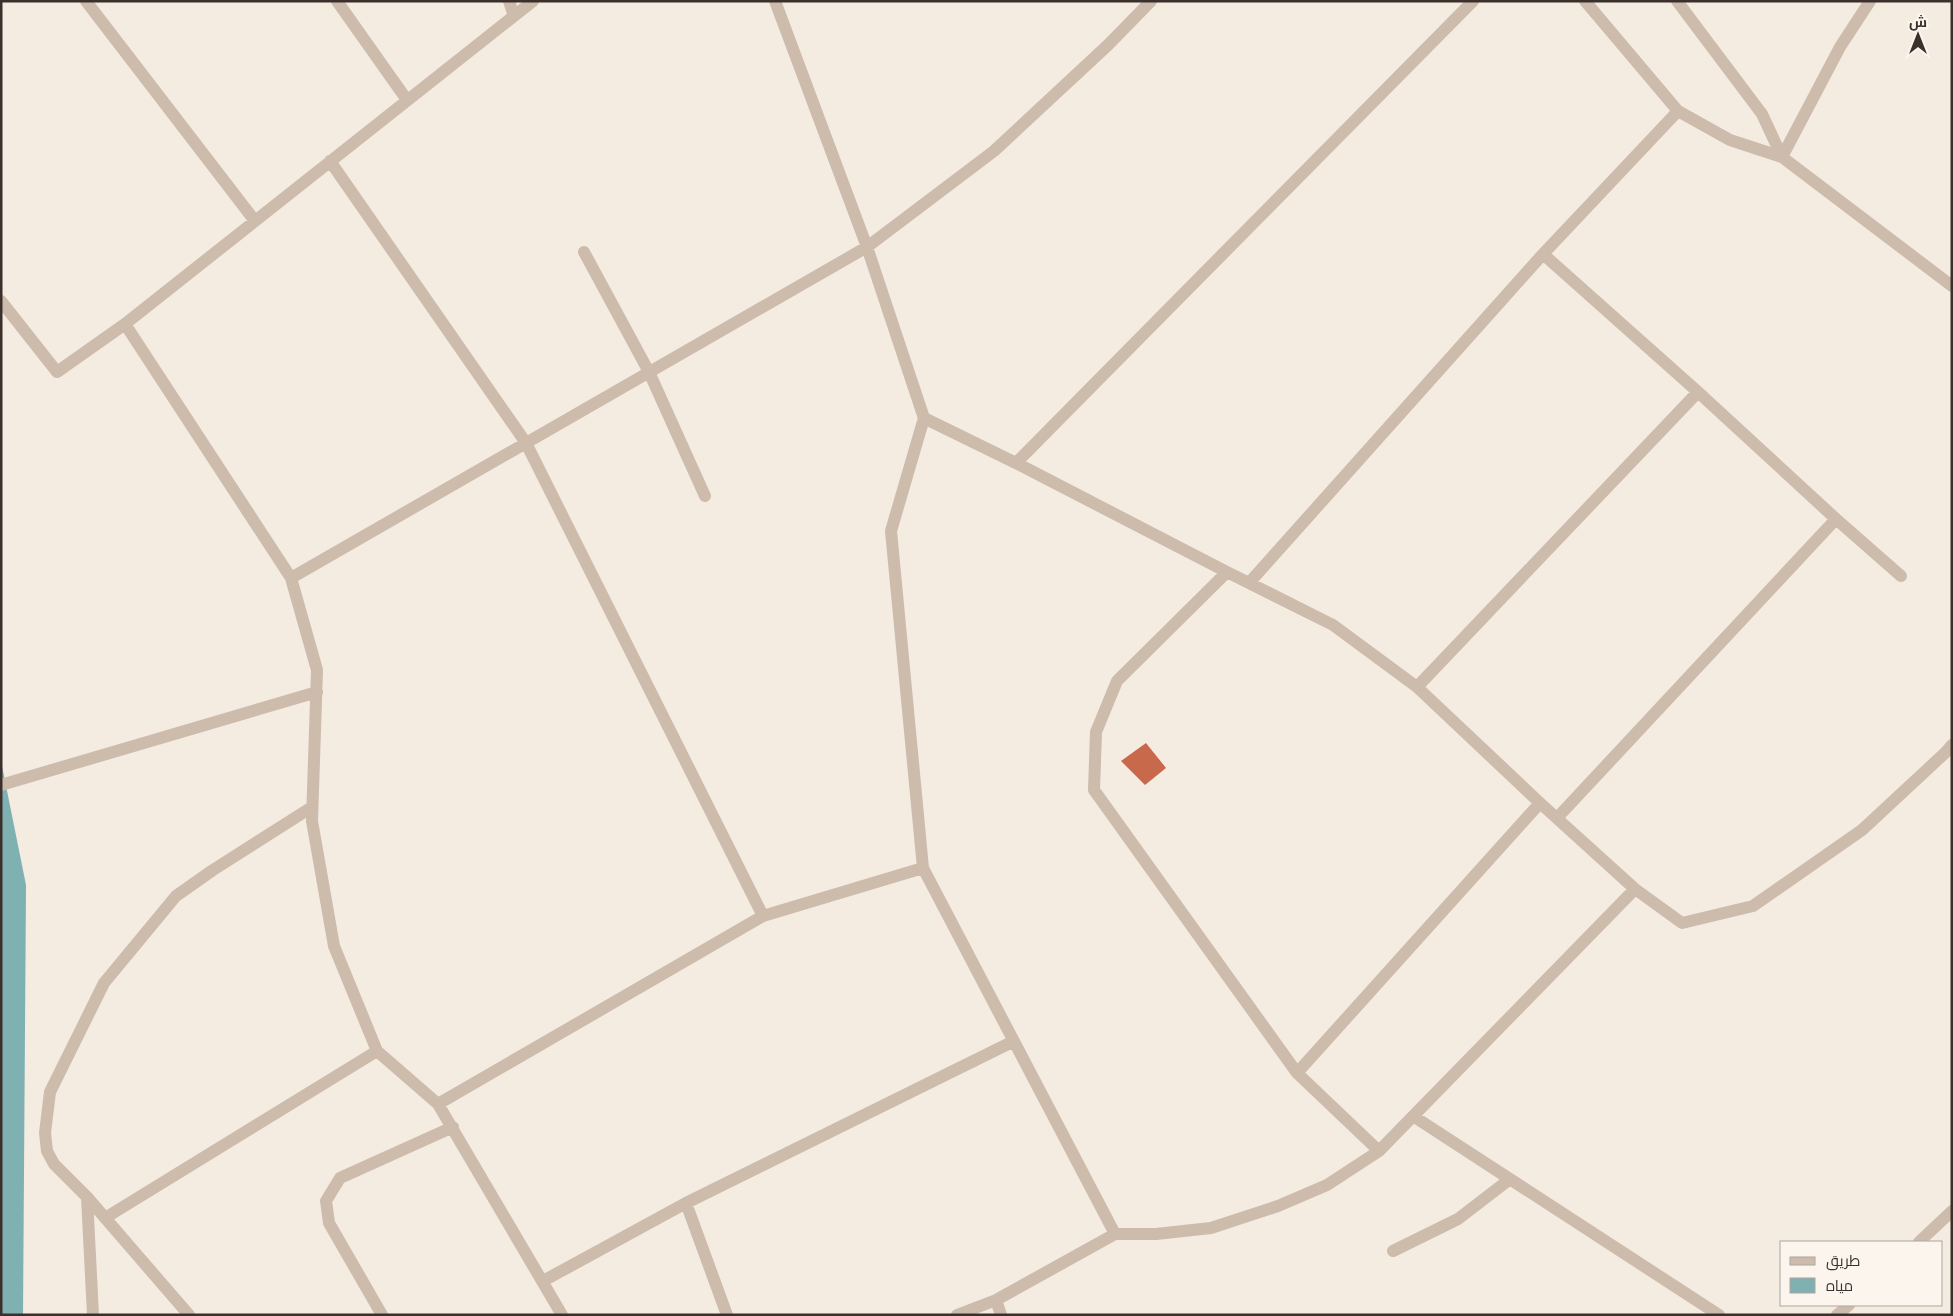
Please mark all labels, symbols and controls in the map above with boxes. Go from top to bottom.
north arrow [1893,10,1943,60]
text: ش [1909,14,1927,31]
legend [1780,1241,1943,1306]
text: طريق [1826,1252,1860,1271]
text: مياه [1826,1277,1853,1294]

